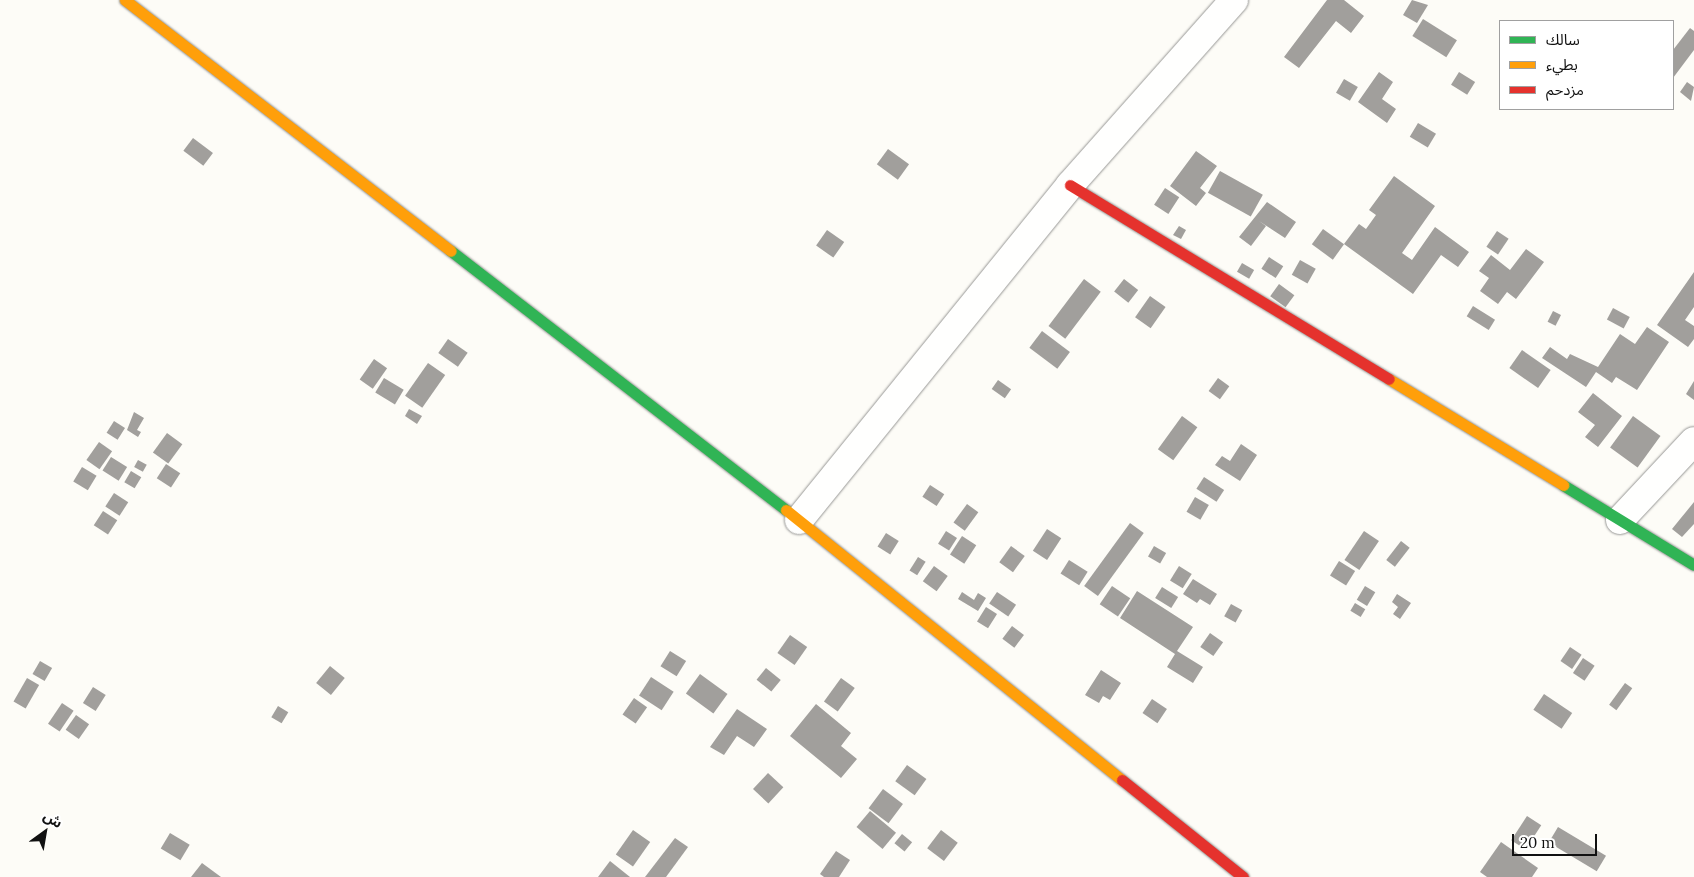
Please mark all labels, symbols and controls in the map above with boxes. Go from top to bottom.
legend [1499,20,1674,110]
text: سالك [1546,30,1580,49]
text: بطيء [1546,55,1578,74]
text: مزدحم [1546,80,1584,99]
north arrow [20,807,70,857]
text: ش [40,807,66,832]
scale bar [1514,824,1599,856]
text: 20 m [1520,833,1555,852]

